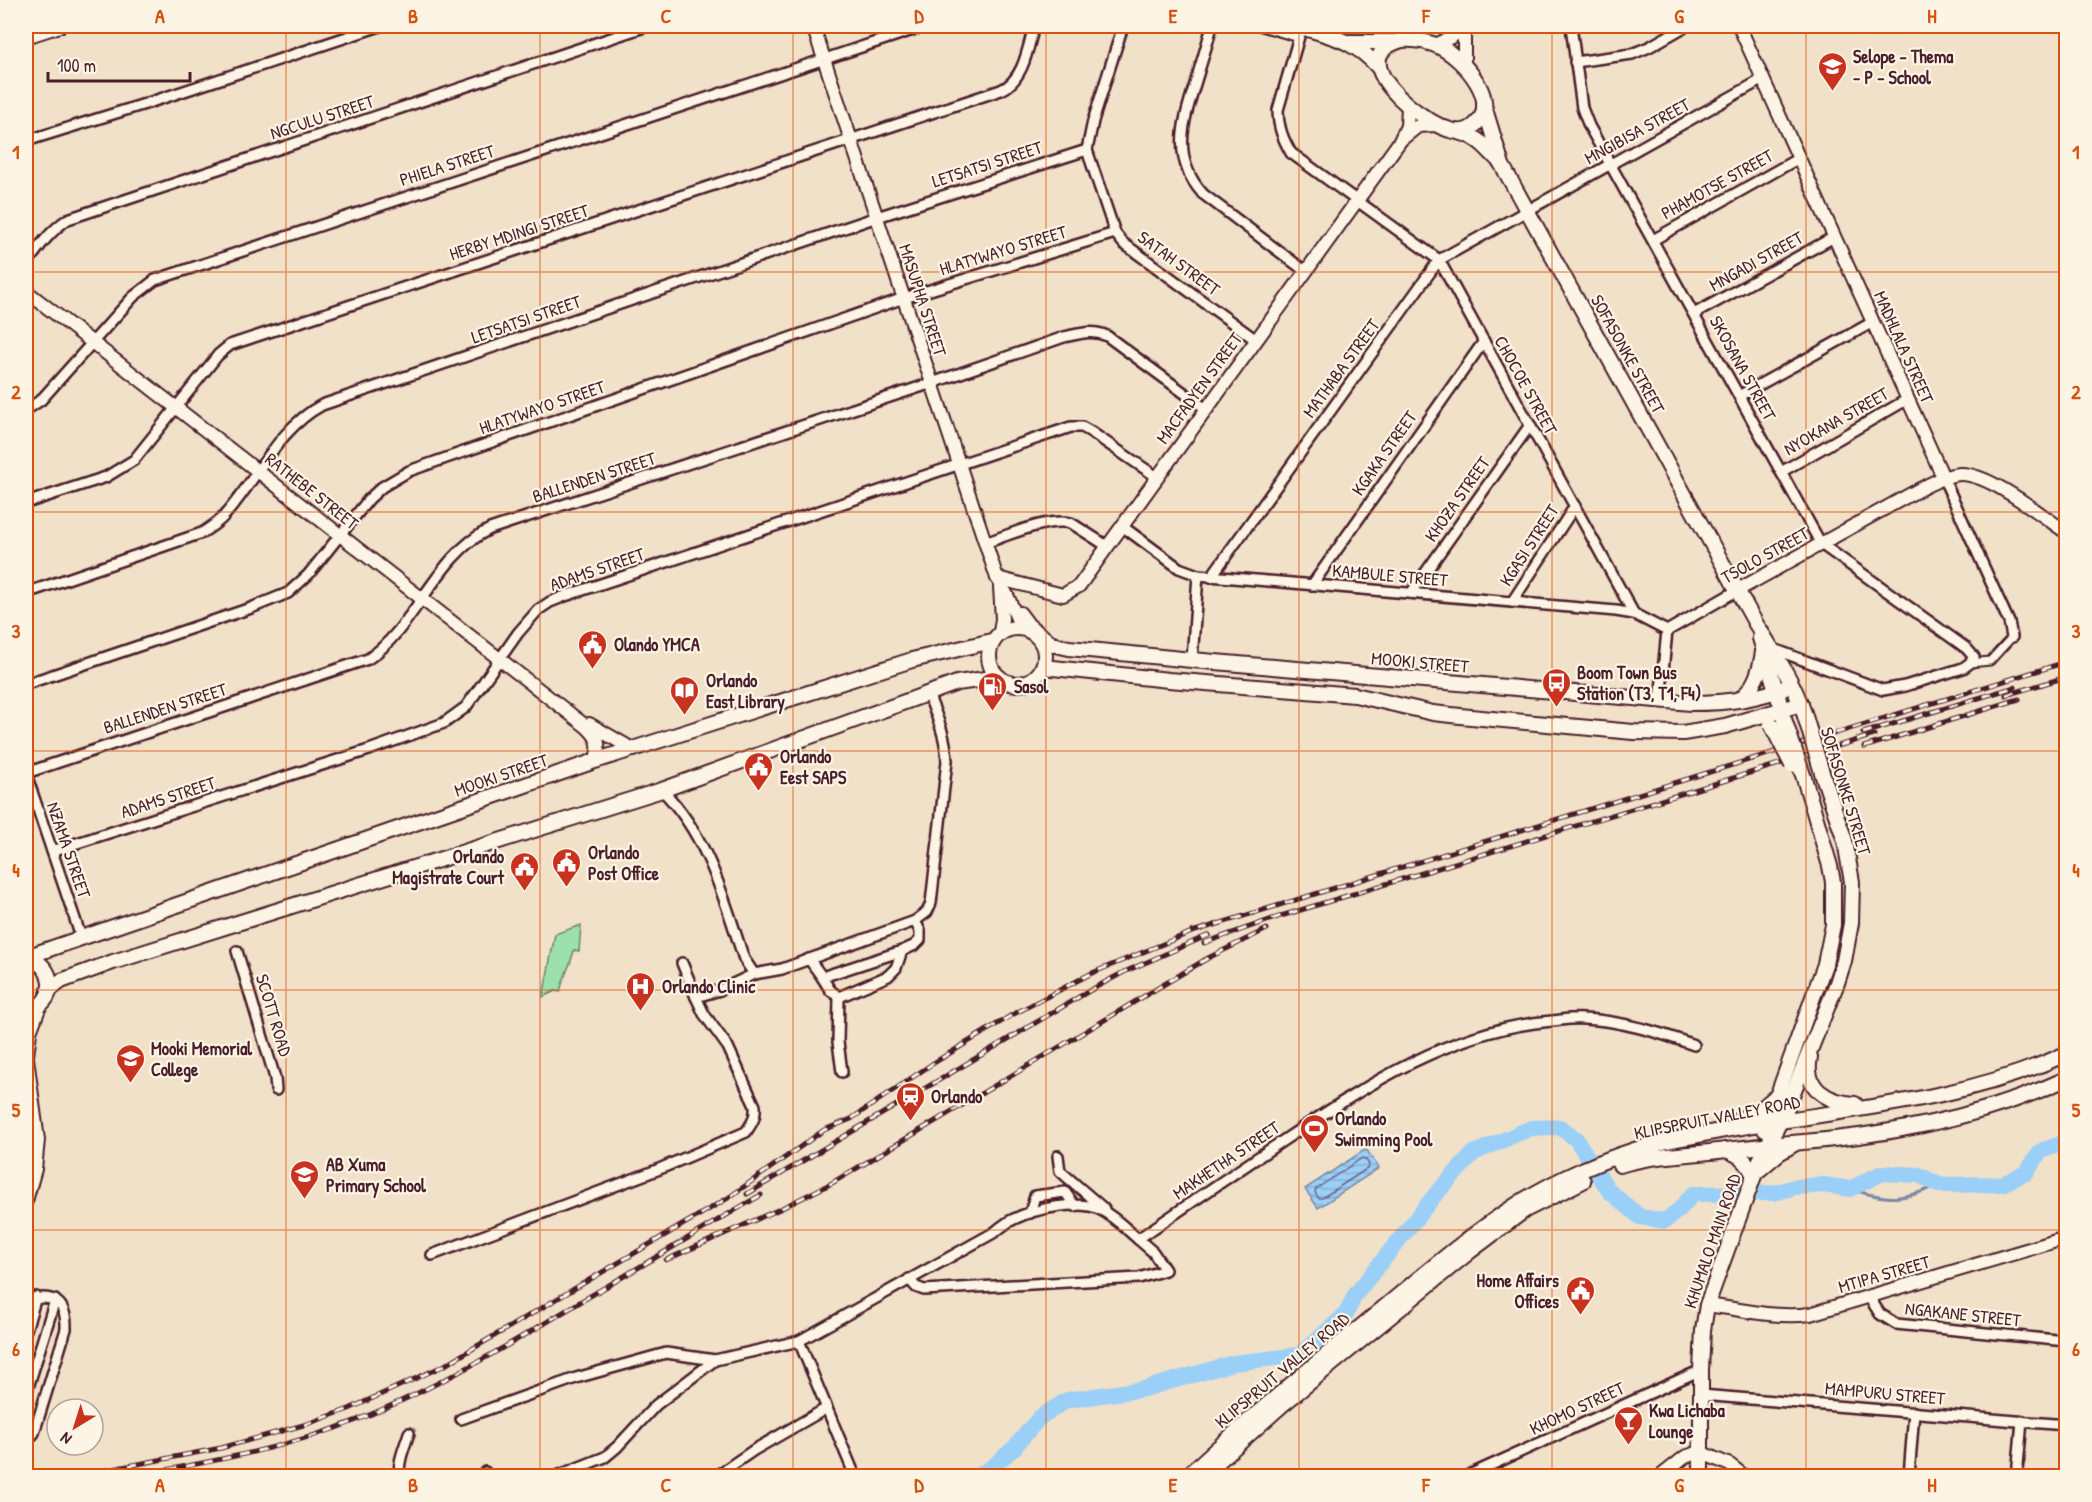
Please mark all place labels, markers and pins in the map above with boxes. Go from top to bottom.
place label: Selope - Thema - P - School [1853,44,1954,90]
school or university icon: Selope - Thema - P - School [1816,50,1848,92]
public building icon: Olando YMCA [577,628,609,670]
place label: Olando YMCA [614,632,700,657]
place label: Boom Town Bus Station (T3, T1, F4) [1577,660,1701,706]
bus stop icon: Boom Town Bus Station (T3, T1, F4) [1540,666,1572,708]
place label: Orlando East Library [706,668,785,715]
fuel station icon: Sasol [977,670,1009,712]
library icon: Orlando East Library [669,674,701,716]
place label: Sasol [1014,674,1050,699]
place label: Orlando Eest SAPS [780,744,847,790]
public building icon: Orlando Eest SAPS [743,750,775,792]
place label: Orlando Post Office [588,840,660,886]
place label: Orlando Magistrate Court [392,844,505,891]
public building icon: Orlando Post Office [551,846,583,888]
public building icon: Orlando Magistrate Court [509,850,541,892]
hospital icon: Orlando Clinic [625,970,657,1012]
place label: Orlando Clinic [662,974,756,999]
place label: Mooki Memorial College [151,1036,253,1083]
school or university icon: Mooki Memorial College [114,1042,146,1084]
station icon: Orlando [894,1080,926,1122]
place label: Orlando [931,1084,983,1109]
place label: Orlando Swimming Pool [1335,1106,1434,1153]
sports icon: Orlando Swimming Pool [1298,1112,1330,1154]
place label: AB Xuma Primary School [326,1152,427,1199]
school or university icon: AB Xuma Primary School [289,1158,321,1200]
place label: Home Affairs Offices [1477,1268,1559,1314]
public building icon: Home Affairs Offices [1564,1274,1596,1316]
place label: Kwa Lichaba Lounge [1649,1398,1726,1445]
bar icon: Kwa Lichaba Lounge [1612,1404,1644,1446]

